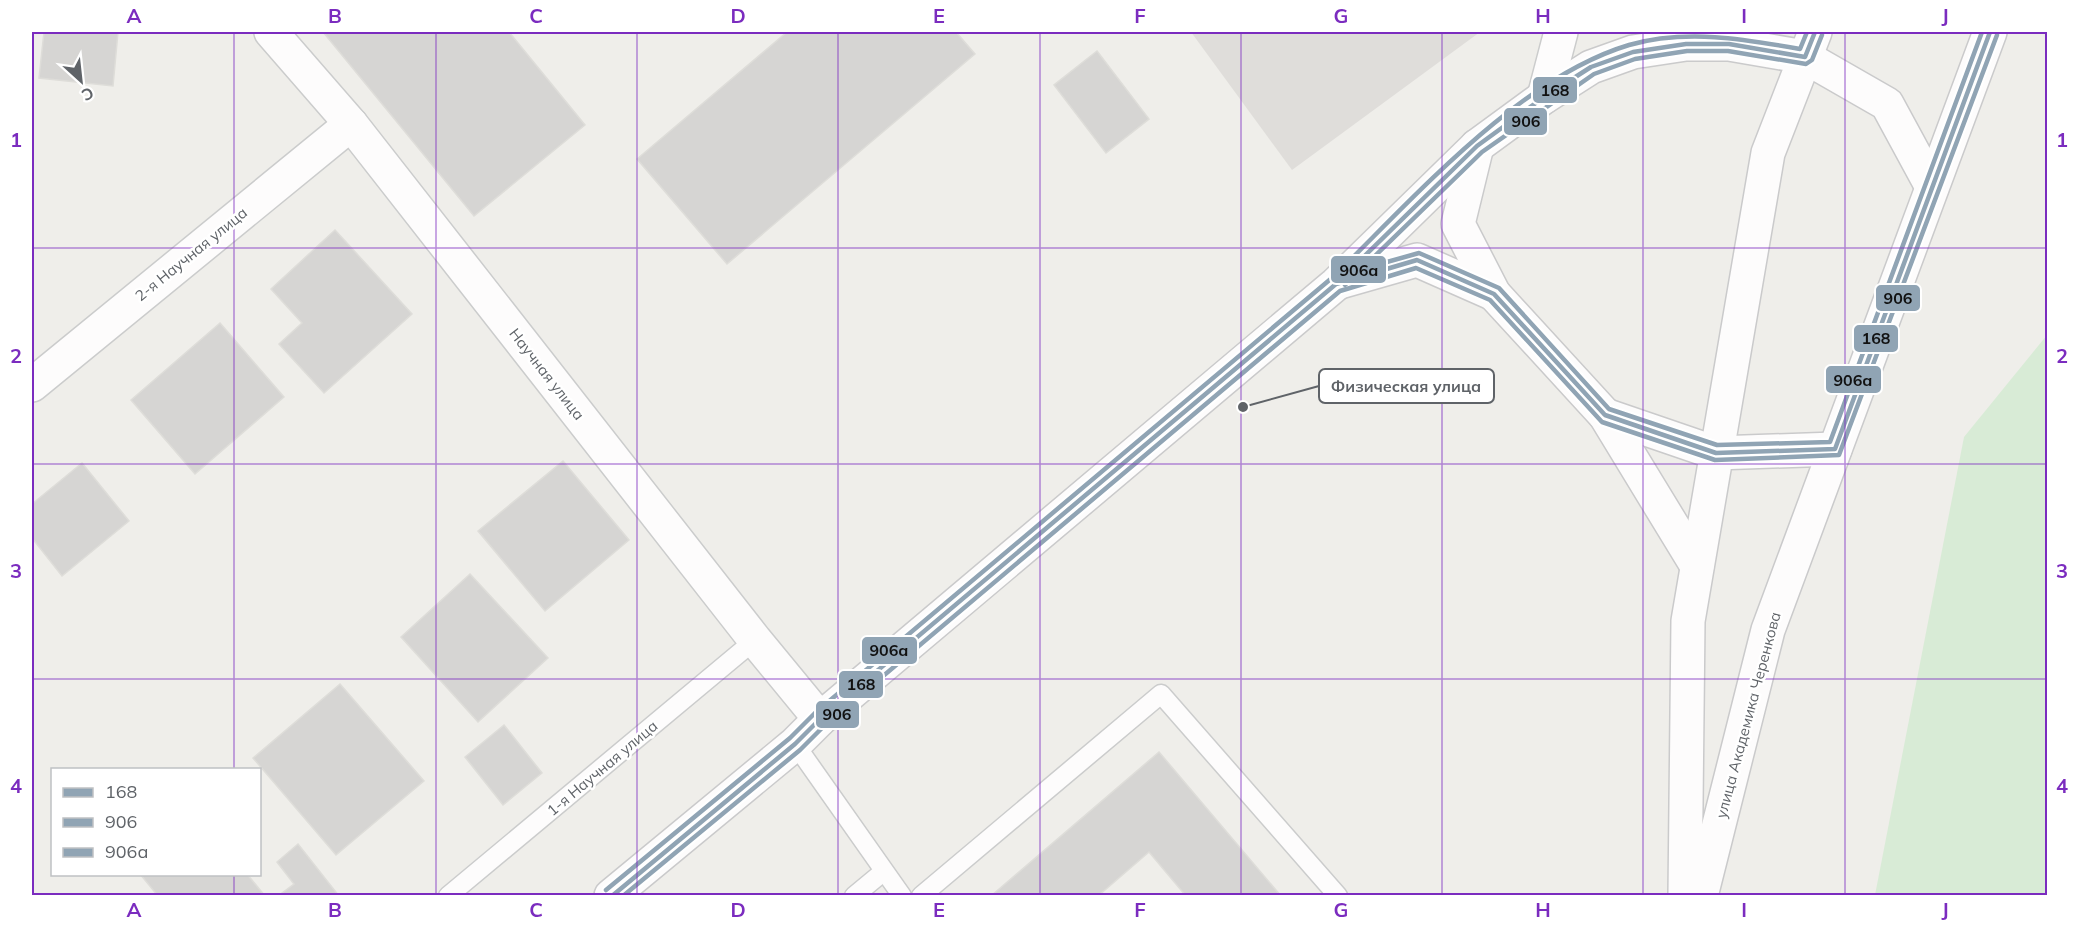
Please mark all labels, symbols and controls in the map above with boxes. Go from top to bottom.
text: A [127,3,142,28]
text: B [328,3,342,28]
text: C [529,3,543,28]
text: D [730,3,746,28]
text: E [933,3,945,28]
text: F [1134,3,1146,28]
text: G [1334,3,1348,28]
text: H [1535,3,1551,28]
text: I [1741,3,1747,28]
text: J [1941,3,1949,28]
north arrow [51,51,111,111]
line badge: 168 [1532,76,1578,104]
text: 168 [1541,80,1570,100]
text: С [78,83,97,106]
line badge: 906 [1503,107,1548,136]
text: 906 [1512,111,1541,131]
text: 1 [10,127,22,152]
text: 1 [2056,127,2068,152]
street label: 2-я Научная улица [131,203,251,305]
line badge: 906а [1330,255,1387,284]
text: 906а [1340,260,1378,280]
line badge: 906 [1875,284,1921,312]
text: 906 [1884,288,1913,308]
street label: Научная улица [505,324,589,424]
line badge: 168 [1853,324,1899,353]
text: 168 [1862,328,1891,348]
text: 2 [10,343,22,368]
text: 2 [2056,343,2068,368]
line badge: 906а [1825,365,1882,394]
callout: Физическая улица [1319,369,1494,403]
text: 906а [1834,370,1872,390]
text: Физическая улица [1331,376,1481,396]
text: 3 [10,558,22,583]
text: 3 [2056,558,2068,583]
street label: улица Академика Черенкова [1711,610,1785,820]
line badge: 906а [861,636,918,665]
text: 906а [870,640,908,660]
line badge: 168 [838,670,884,699]
text: 168 [847,674,876,694]
line badge: 906 [815,700,860,729]
text: 906 [823,704,852,724]
street label: 1-я Научная улица [543,716,661,820]
legend [51,768,261,876]
text: 4 [10,773,22,798]
text: 4 [2056,773,2068,798]
text: 168 [105,780,137,803]
text: 906 [105,810,137,833]
text: 906а [105,840,148,863]
text: A [127,897,142,922]
text: B [328,897,342,922]
text: C [529,897,543,922]
text: D [730,897,746,922]
text: E [933,897,945,922]
text: F [1134,897,1146,922]
text: G [1334,897,1348,922]
text: H [1535,897,1551,922]
text: I [1741,897,1747,922]
text: J [1941,897,1949,922]

